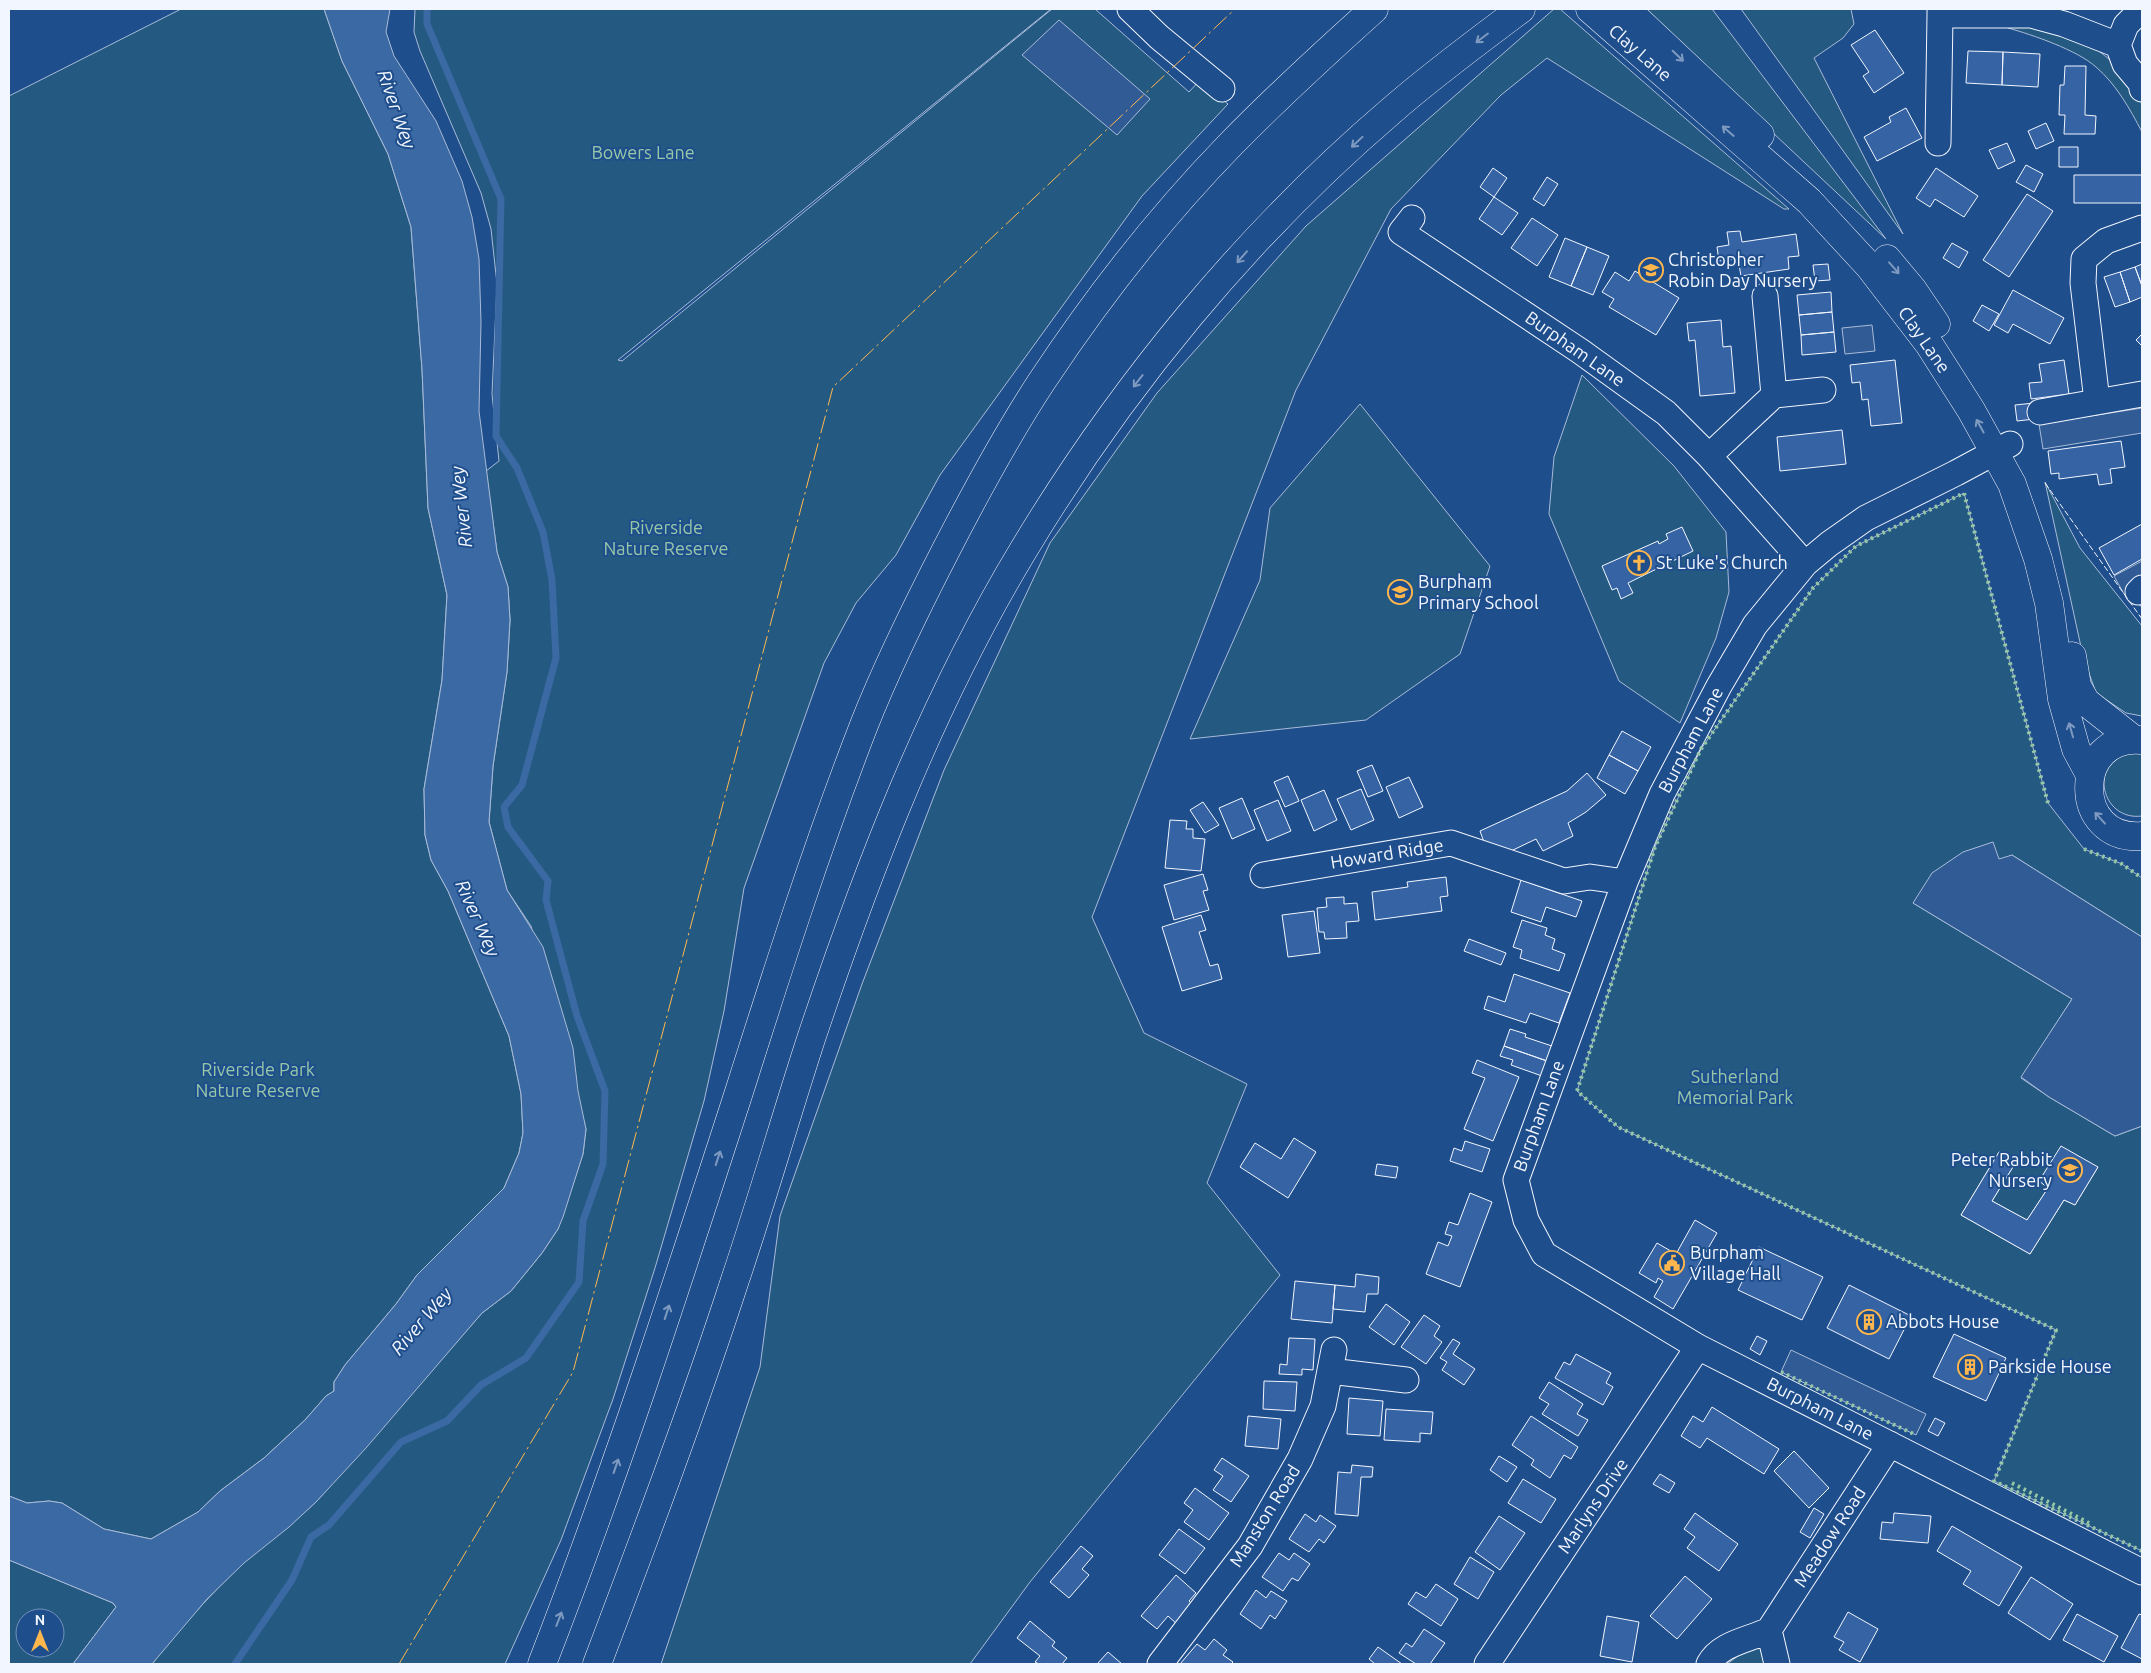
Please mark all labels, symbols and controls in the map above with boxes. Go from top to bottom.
street label: Clay Lane [1605,20,1676,85]
one-way arrow [1475,33,1489,43]
one-way arrow [1671,50,1683,62]
water label: River Wey [373,67,421,152]
one-way arrow [1722,125,1735,136]
one-way arrow [1351,136,1363,148]
park label: Bowers Lane [591,142,695,162]
place label: Christopher Robin Day Nursery [1668,249,1818,290]
one-way arrow [1236,250,1248,263]
school or university icon: Christopher Robin Day Nursery [1638,257,1664,283]
one-way arrow [1888,261,1900,274]
street label: Clay Lane [1895,302,1955,376]
street label: Burpham Lane [1522,306,1629,390]
one-way arrow [1132,374,1143,387]
one-way arrow [1975,419,1985,434]
water label: River Wey [446,464,476,549]
park label: Riverside Nature Reserve [603,517,729,558]
church icon: St Luke's Church [1626,550,1652,576]
place label: St Luke's Church [1656,552,1788,572]
place label: Burpham Primary School [1418,571,1539,612]
school or university icon: Burpham Primary School [1387,579,1413,605]
street label: Burpham Lane [1654,683,1726,796]
one-way arrow [2065,722,2075,738]
one-way arrow [2094,812,2106,825]
street label: Howard Ridge [1329,834,1445,872]
water label: River Wey [451,876,505,961]
street label: Burpham Lane [1509,1057,1567,1174]
park label: Riverside Park Nature Reserve [195,1059,321,1100]
park label: Sutherland Memorial Park [1677,1066,1793,1107]
place label: Peter Rabbit Nursery [1951,1149,2052,1190]
one-way arrow [713,1150,723,1166]
school or university icon: Peter Rabbit Nursery [2057,1157,2083,1183]
place label: Burpham Village Hall [1690,1242,1781,1283]
public building icon: Burpham Village Hall [1659,1250,1685,1276]
water label: River Wey [386,1282,457,1359]
one-way arrow [663,1305,673,1321]
building icon: Abbots House [1856,1309,1882,1335]
place label: Abbots House [1886,1311,1999,1331]
building icon: Parkside House [1957,1354,1983,1380]
place label: Parkside House [1988,1356,2112,1376]
street label: Burpham Lane [1764,1373,1877,1444]
street label: Marlyns Drive [1553,1454,1631,1557]
one-way arrow [612,1459,621,1475]
street label: Manston Road [1225,1461,1303,1570]
street label: Meadow Road [1789,1483,1869,1590]
north arrow [15,1608,65,1658]
text: N [35,1612,45,1628]
one-way arrow [555,1612,565,1627]

